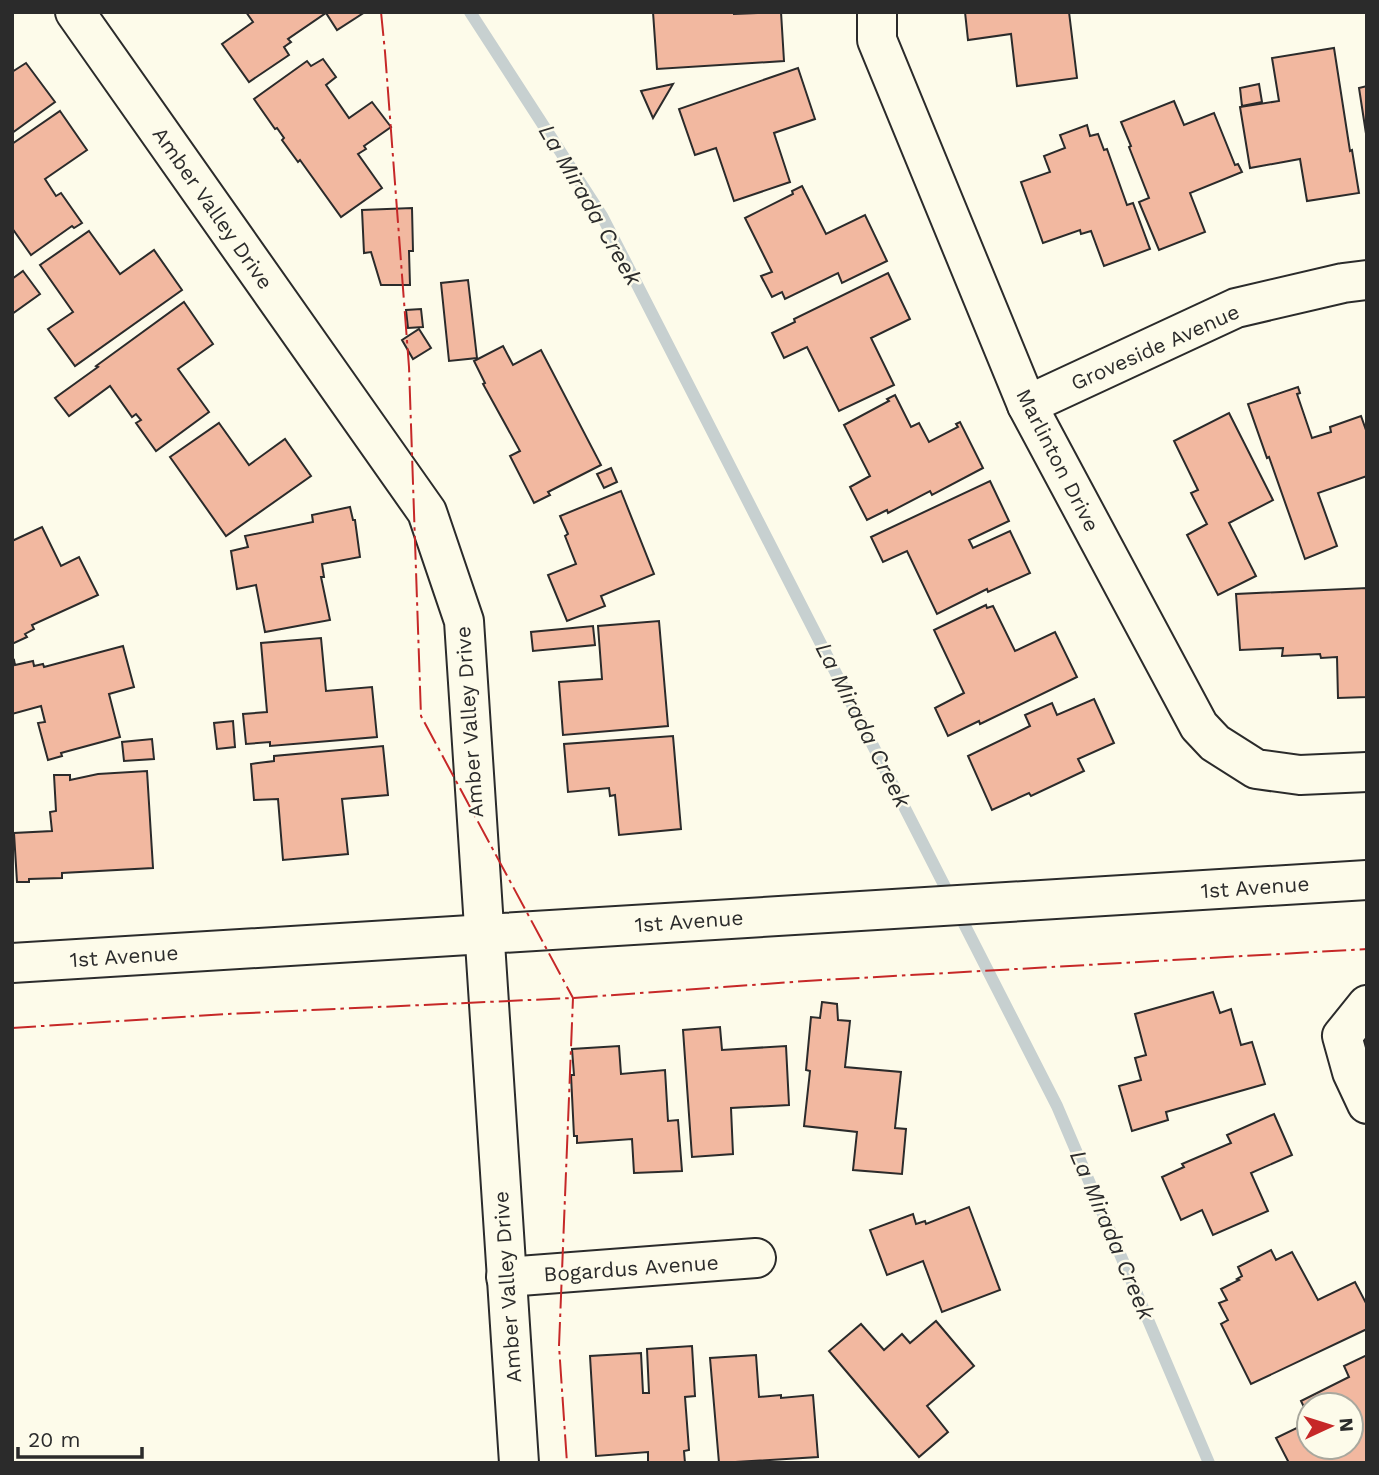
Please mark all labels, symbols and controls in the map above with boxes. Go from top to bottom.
water label: La Mirada Creek [533,120,648,292]
street label: Amber Valley Drive [148,122,278,294]
street label: Groveside Avenue [1067,299,1243,395]
street label: Marlinton Drive [1011,384,1105,536]
street label: Amber Valley Drive [450,625,488,819]
water label: La Mirada Creek [810,638,917,813]
street label: 1st Avenue [1200,871,1310,903]
street label: 1st Avenue [634,905,744,937]
street label: 1st Avenue [69,940,179,972]
water label: La Mirada Creek [1064,1146,1160,1325]
street label: Amber Valley Drive [488,1190,526,1384]
street label: Bogardus Avenue [543,1249,719,1287]
north arrow [1295,1391,1365,1461]
scale bar [18,1416,142,1460]
text: N [1334,1417,1358,1433]
text: 20 m [28,1427,80,1452]

